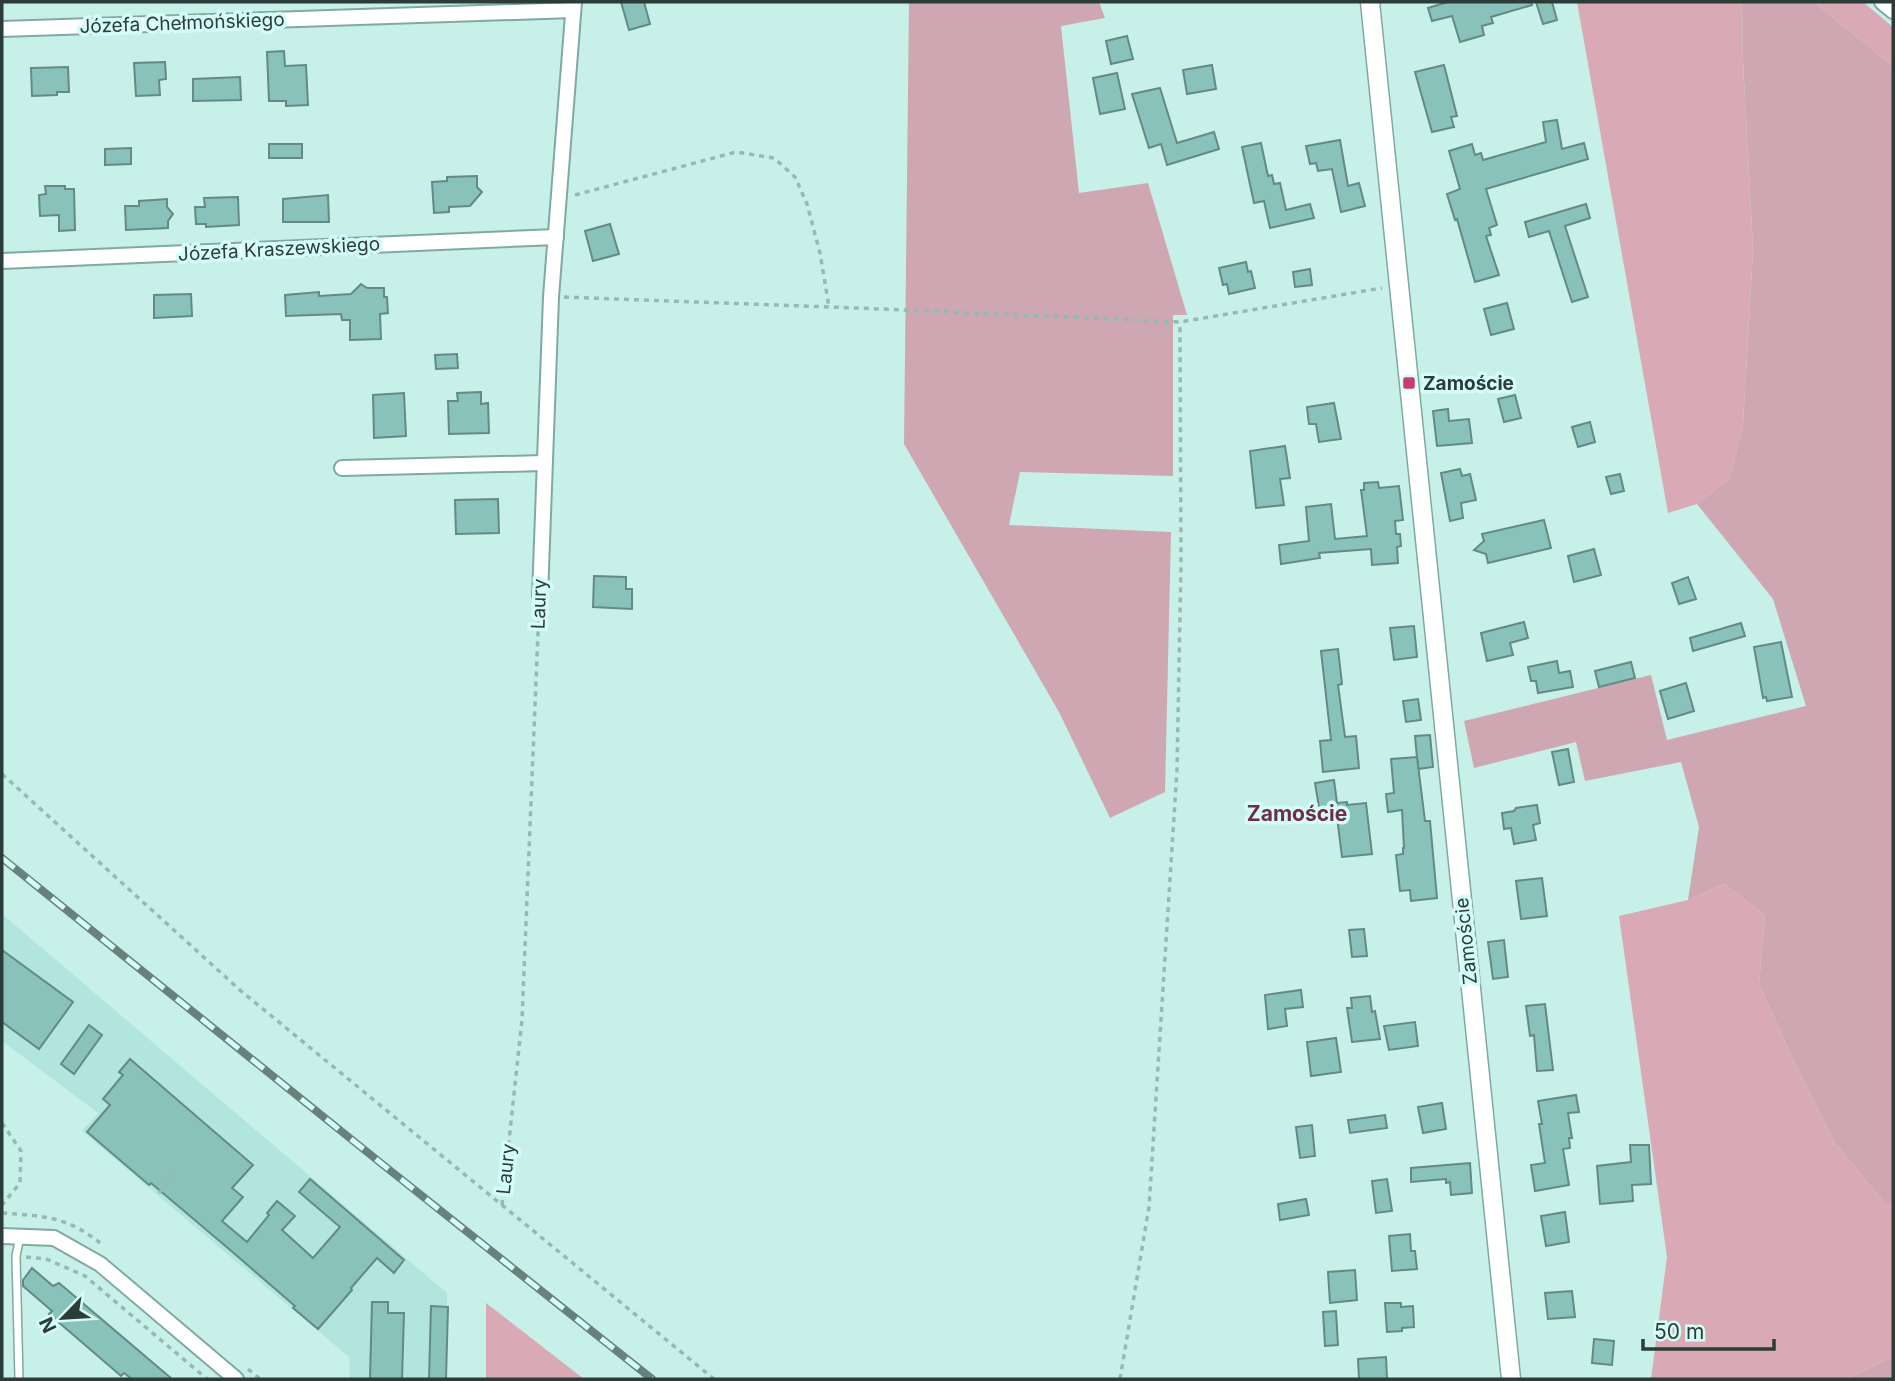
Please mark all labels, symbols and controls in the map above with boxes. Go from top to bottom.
street label: Józefa Chełmońskiego [79,8,285,38]
street label: Józefa Kraszewskiego [177,232,381,266]
place label: Zamoście [1423,372,1514,395]
marker: Zamoście [1401,375,1417,391]
street label: Laury [527,578,551,630]
district label: Zamoście [1247,801,1347,826]
street label: Zamoście [1450,896,1482,986]
street label: Laury [492,1142,520,1195]
north arrow [28,1283,98,1353]
scale bar [1643,1308,1774,1352]
text: N [35,1314,62,1336]
text: 50 m [1654,1319,1704,1344]

